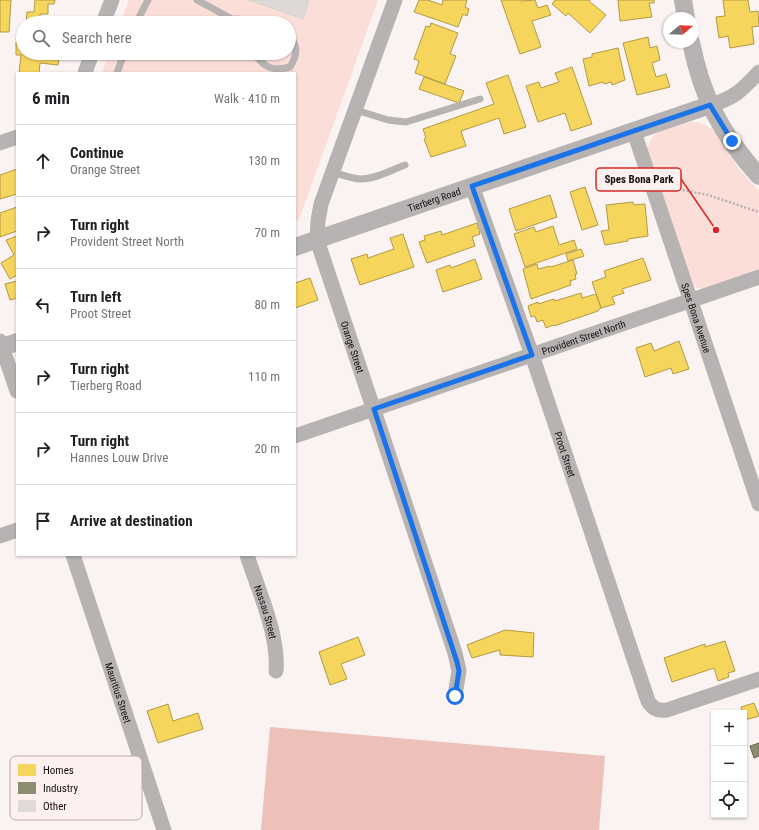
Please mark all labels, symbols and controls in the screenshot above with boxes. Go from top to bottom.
north arrow [663,12,699,48]
search box [16,16,296,60]
icon: search [30,27,52,49]
text: Search here [62,29,132,47]
text: 6 min [32,88,70,108]
text: Walk · 410 m [214,91,280,106]
route end [723,132,741,150]
text: Continue [70,144,124,162]
icon: ahead [32,150,54,172]
text: 130 m [248,153,280,168]
text: Orange Street [70,162,140,177]
callout: Spes Bona Park [596,168,681,191]
text: Spes Bona Park [604,173,674,186]
street label: Tierberg Road [406,186,462,214]
text: Turn right [70,216,129,234]
icon: right [32,222,54,244]
text: 70 m [254,225,280,240]
text: Provident Street North [70,234,184,249]
street label: Spes Bona Avenue [679,282,713,355]
text: Turn left [70,288,121,306]
icon: left [32,294,54,316]
text: 80 m [254,297,280,312]
text: Proot Street [70,306,131,321]
street label: Provident Street North [540,318,627,357]
street label: Orange Street [338,320,366,374]
text: Turn right [70,360,129,378]
icon: right [32,366,54,388]
text: 110 m [248,369,280,384]
text: Tierberg Road [70,378,142,393]
street label: Proot Street [552,430,578,479]
text: Turn right [70,432,129,450]
icon: right [32,438,54,460]
text: 20 m [254,441,280,456]
text: Hannes Louw Drive [70,450,168,465]
icon: arrive [32,510,54,532]
text: Arrive at destination [70,512,193,530]
street label: Nassau Street [252,584,279,640]
street label: Mauritius Street [103,661,133,724]
route start [446,687,464,705]
map controls [711,710,747,818]
button: + [711,710,747,746]
button: − [711,746,747,782]
legend [10,756,142,820]
text: Homes [43,764,74,777]
text: Industry [43,782,79,795]
button: locate [711,782,747,818]
text: Other [43,800,67,813]

